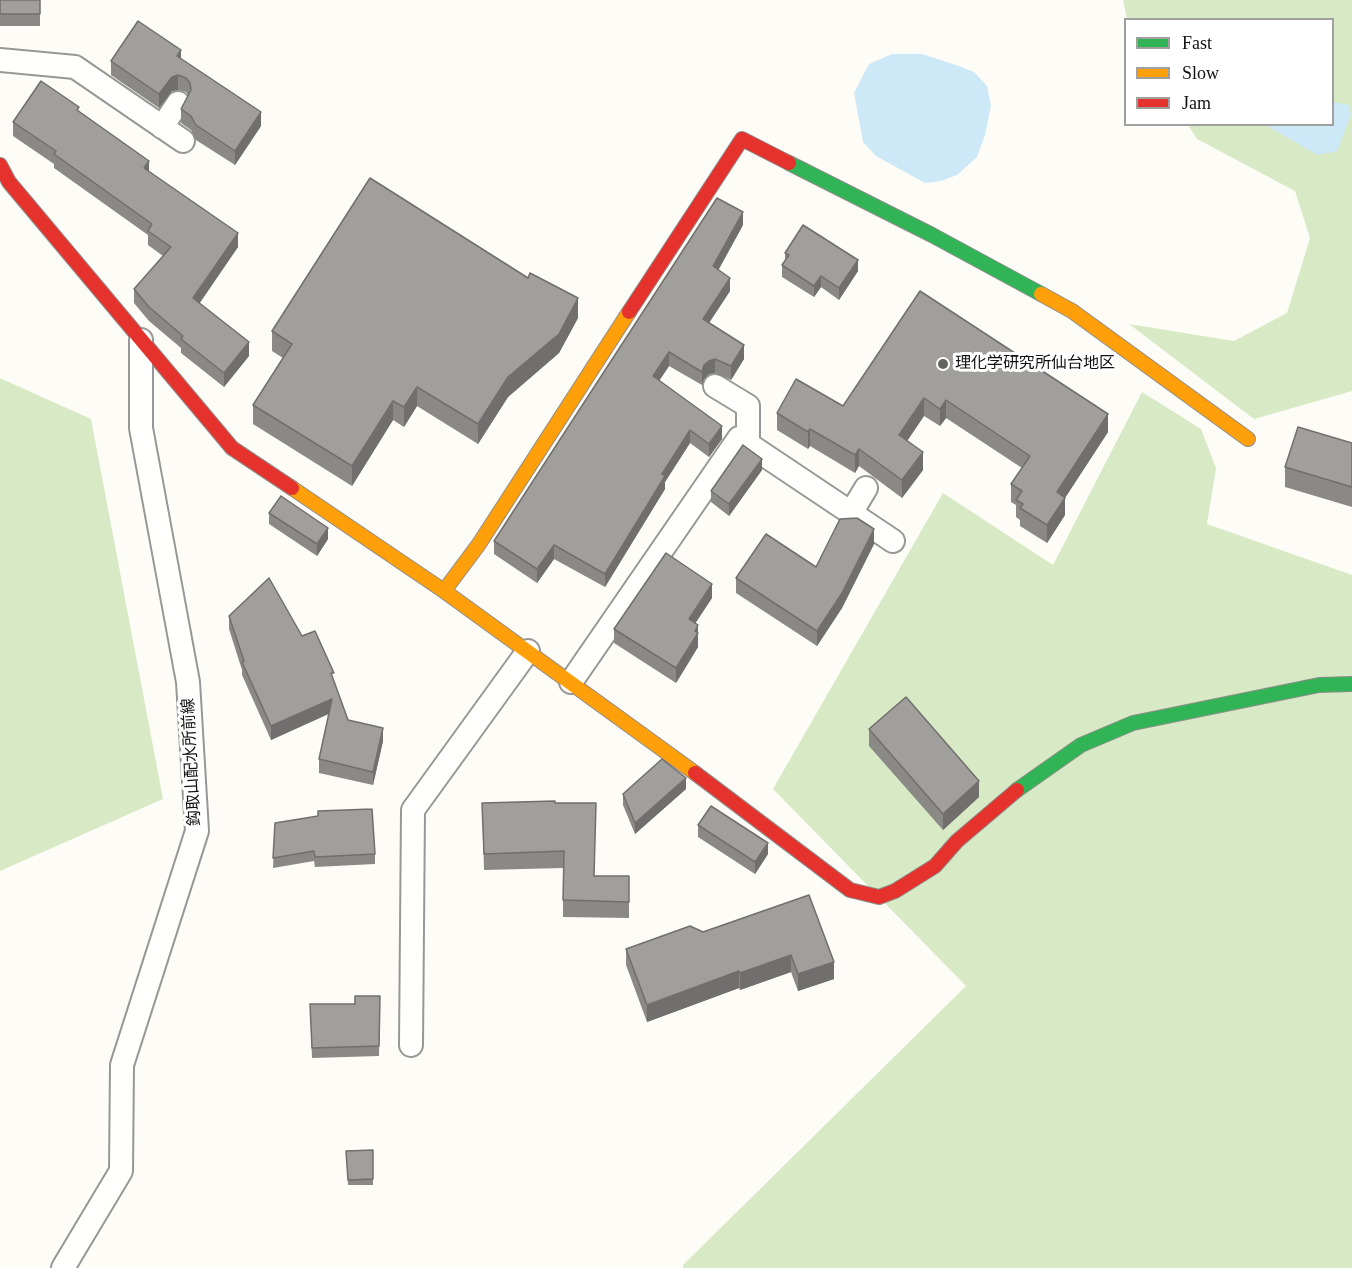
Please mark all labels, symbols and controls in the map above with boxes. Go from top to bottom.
legend [1124,18,1334,126]
text: Fast [1182,33,1212,53]
text: Slow [1182,63,1219,83]
text: Jam [1182,93,1211,113]
place label: 理化学研究所仙台地区 [955,354,1115,374]
marker: 理化学研究所仙台地区 [936,357,950,371]
street label: 鈎取山配水所前線 [179,698,205,826]

